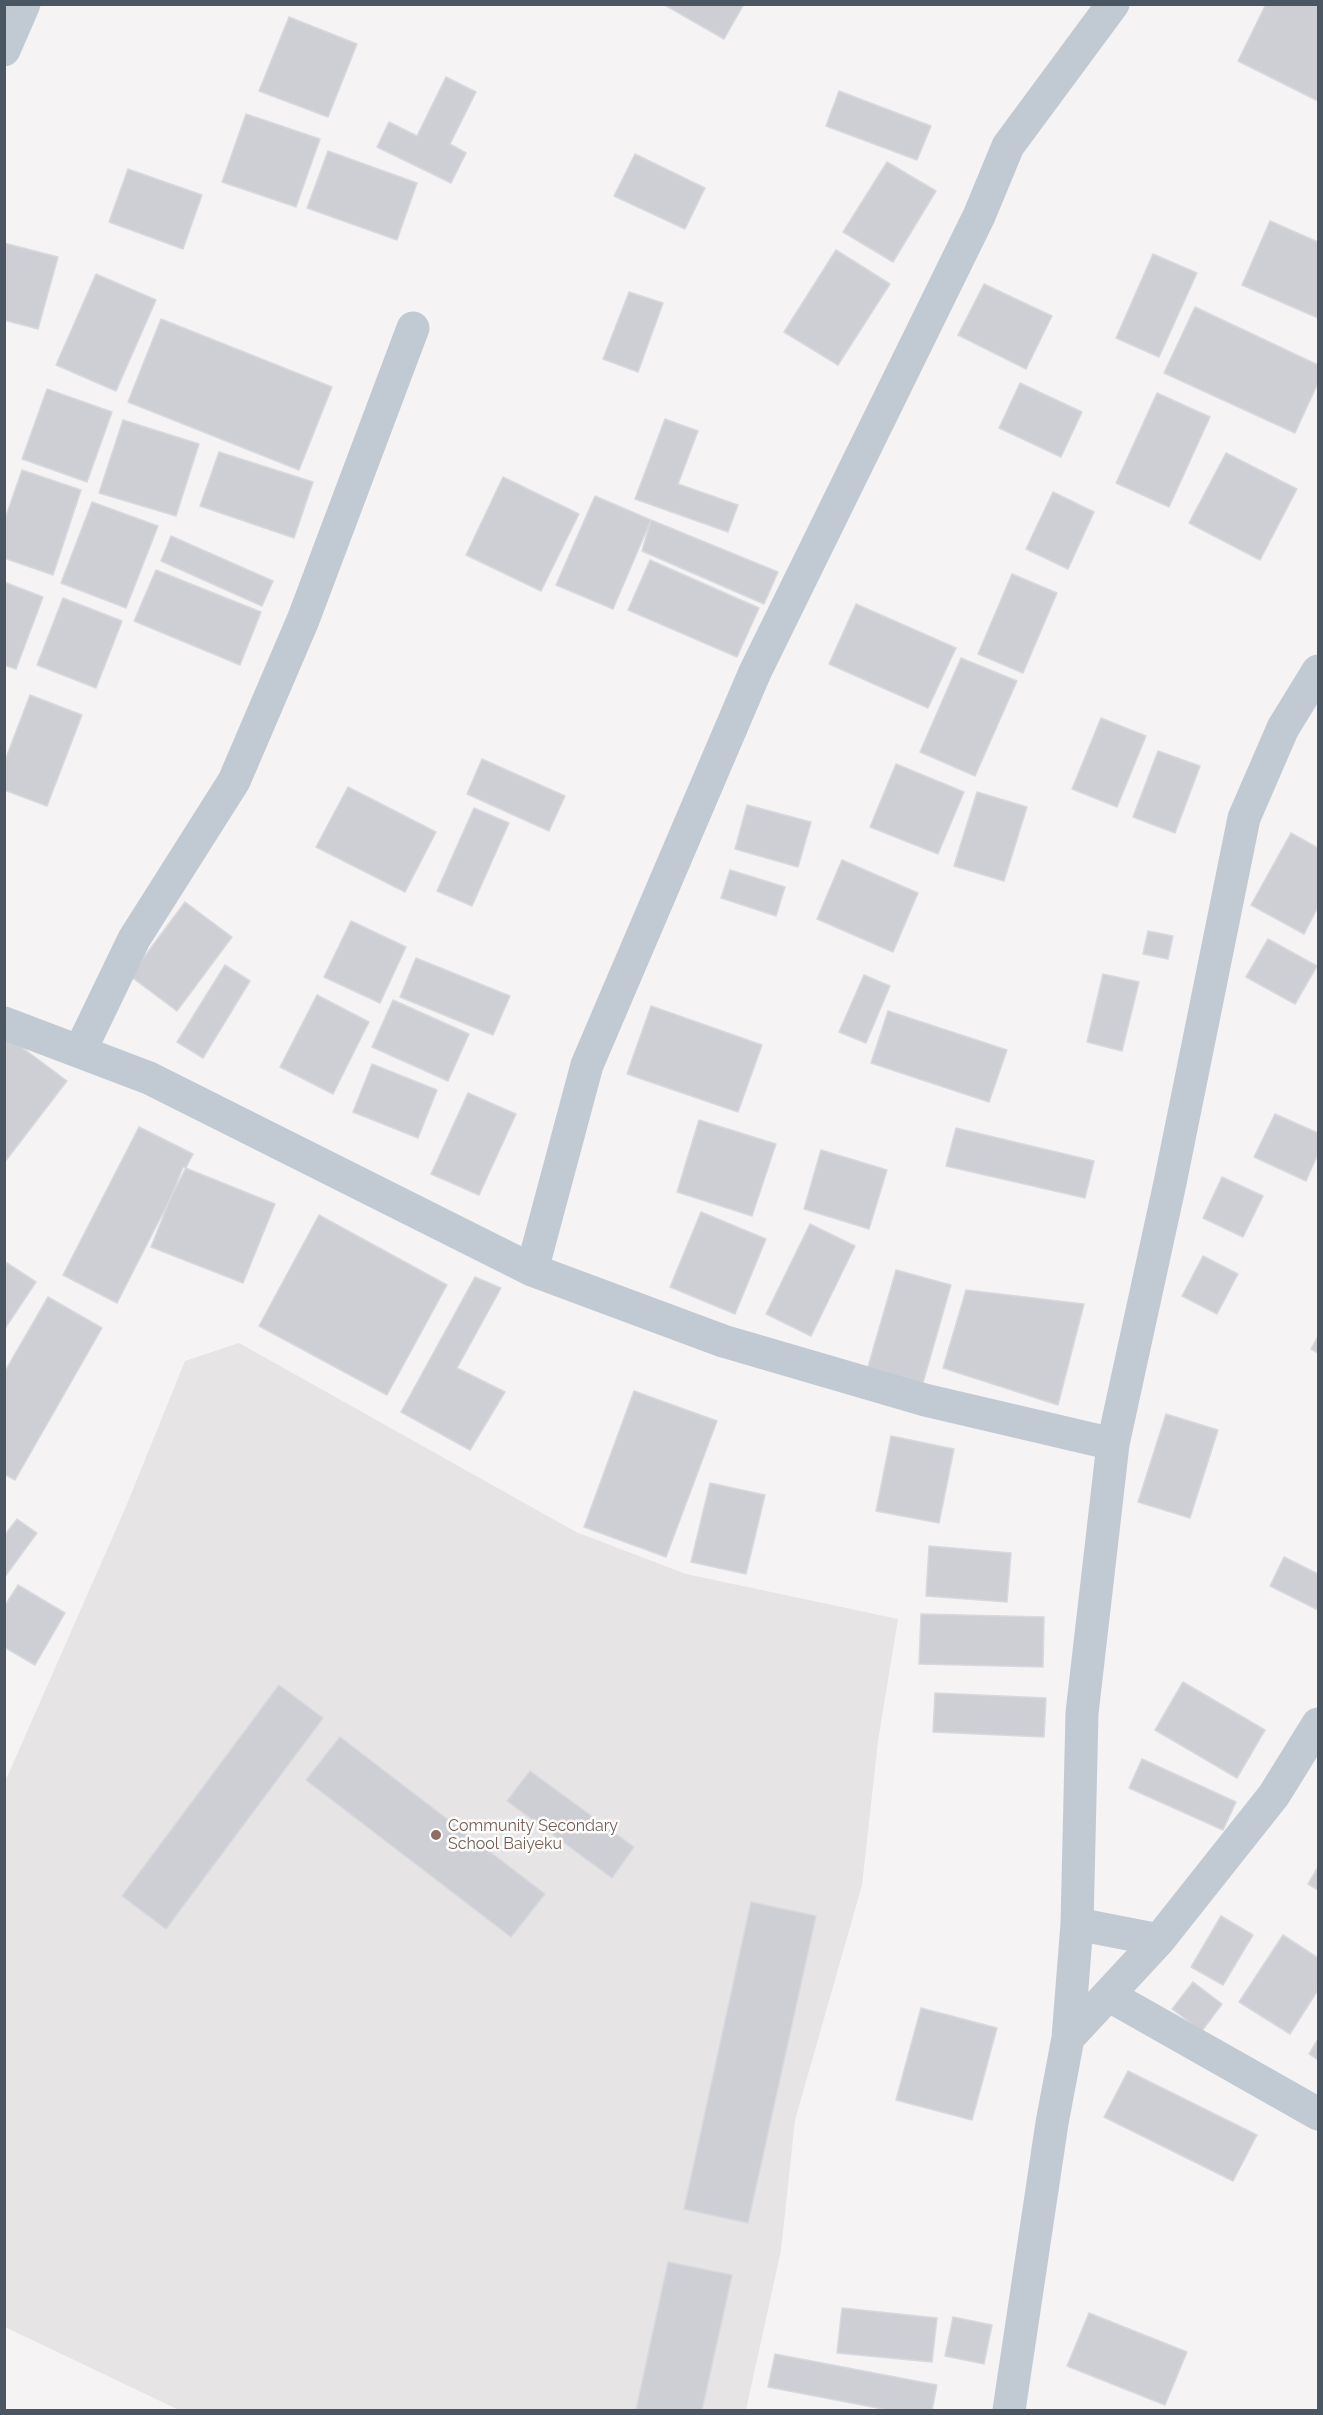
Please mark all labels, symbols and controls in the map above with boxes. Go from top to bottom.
place label: Community Secondary School Baiyeku [448,1816,618,1854]
marker: Community Secondary School Baiyeku [429,1828,443,1842]

